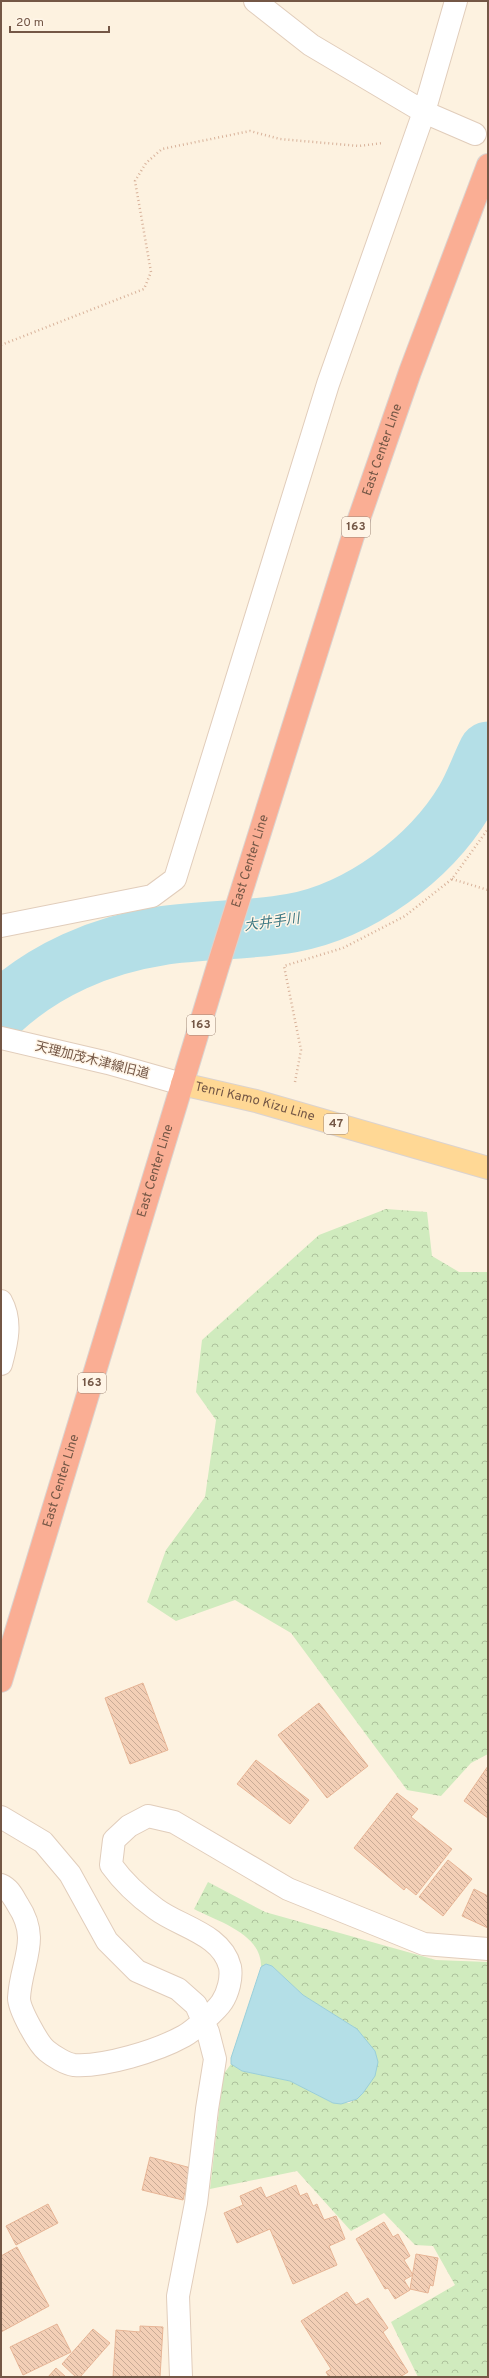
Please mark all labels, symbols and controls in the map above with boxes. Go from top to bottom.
scale bar [10,8,109,34]
text: 20 m [16,15,44,31]
street label: East Center Line [360,402,406,498]
road number: 163 [342,517,370,537]
street label: East Center Line [229,813,273,910]
water label: 大井手川 [243,910,303,935]
road number: 163 [187,1015,215,1035]
street label: 天理加茂木津線旧道 [33,1038,151,1083]
street label: Tenri Kamo Kizu Line [193,1079,317,1126]
road number: 47 [324,1114,348,1134]
street label: East Center Line [134,1123,177,1219]
road number: 163 [78,1373,106,1393]
street label: East Center Line [40,1433,83,1529]

